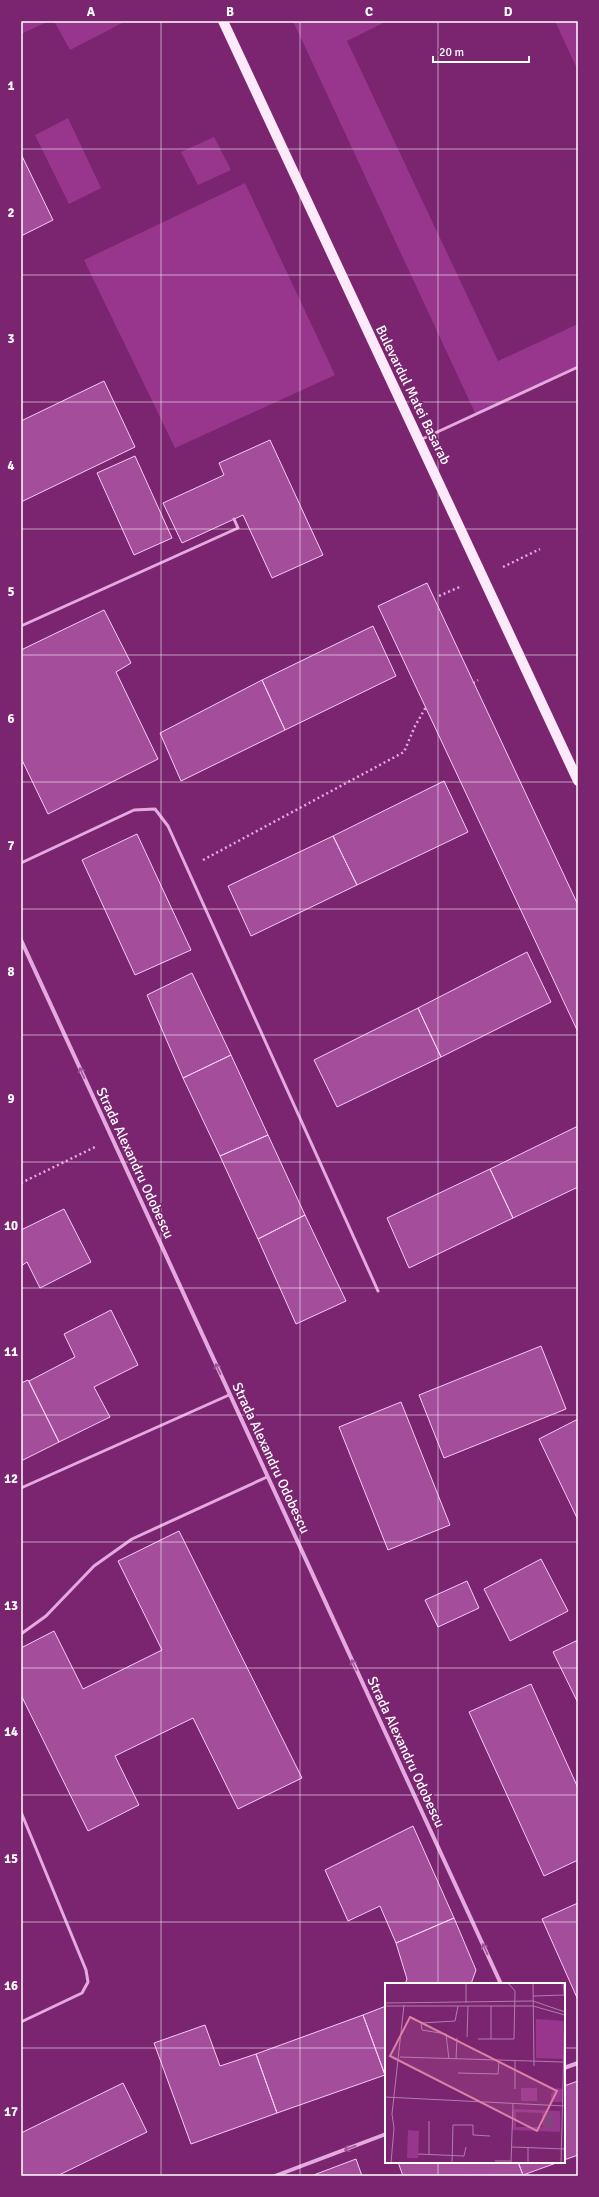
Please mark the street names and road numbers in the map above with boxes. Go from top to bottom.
street label: Bulevardul Matei Basarab [372,323,454,467]
street label: Strada Alexandru Odobescu [92,1085,178,1241]
street label: Strada Alexandru Odobescu [228,1380,314,1536]
street label: Strada Alexandru Odobescu [363,1674,449,1830]

